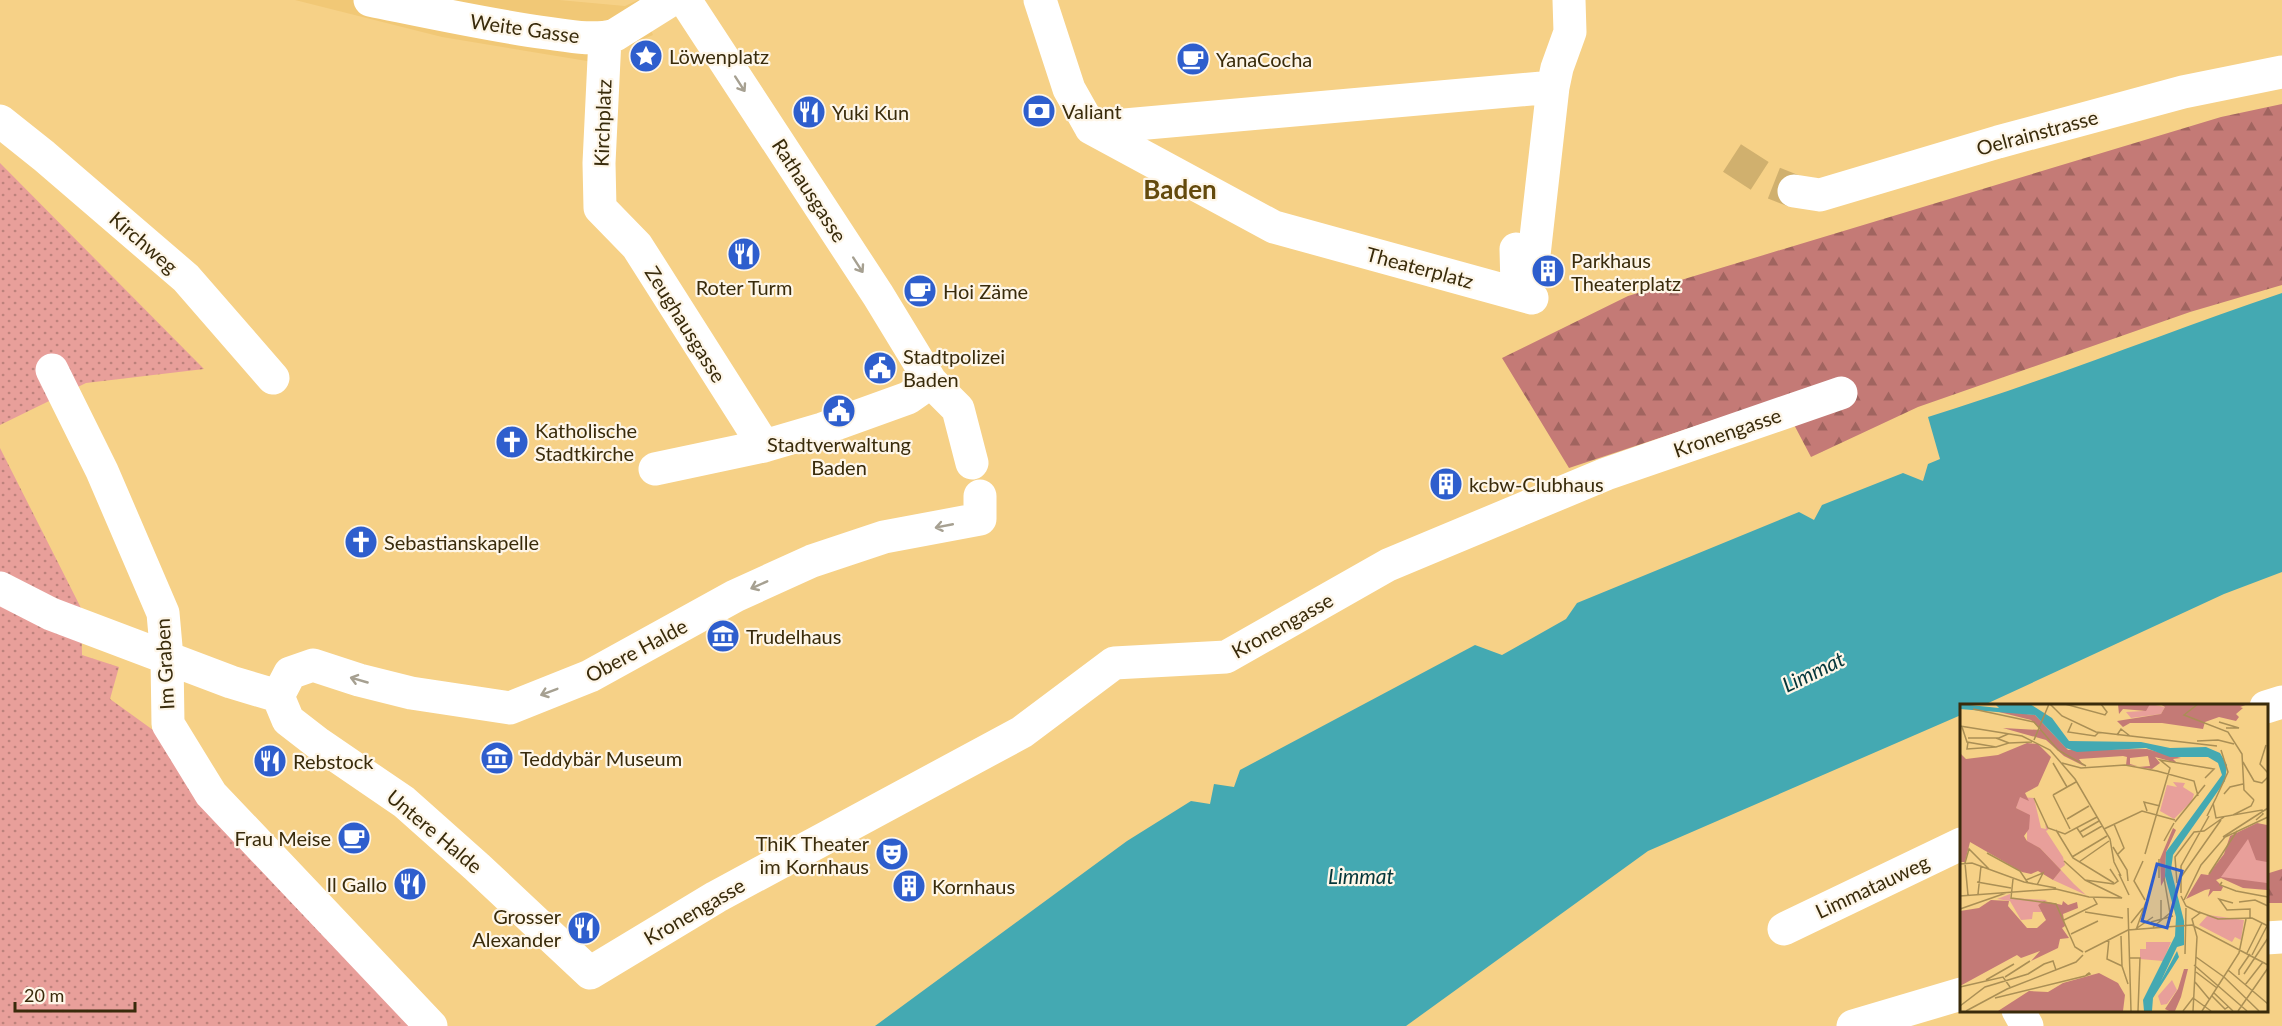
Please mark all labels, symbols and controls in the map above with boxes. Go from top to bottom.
street label: Weite Gasse [469,8,581,48]
place icon: Löwenplatz [628,38,664,74]
cafe icon: YanaCocha [1175,41,1211,77]
place label: Löwenplatz [669,44,769,68]
place label: YanaCocha [1216,47,1312,71]
one-way arrow [734,75,746,92]
street label: Kirchplatz [588,79,616,167]
bank icon: Valiant [1021,93,1057,129]
restaurant icon: Yuki Kun [791,94,827,130]
place label: Valiant [1062,99,1122,123]
place label: Yuki Kun [832,100,909,124]
street label: Oelrainstrasse [1974,104,2100,160]
street label: Rathausgasse [768,134,852,246]
district label: Baden [1143,173,1217,205]
street label: Kirchweg [105,206,183,278]
restaurant icon: Roter Turm [726,236,762,272]
street label: Theaterplatz [1364,241,1476,293]
place label: Parkhaus Theaterplatz [1571,248,1681,295]
building icon: Parkhaus Theaterplatz [1530,253,1566,289]
one-way arrow [852,256,864,273]
street label: Zeughausgasse [641,261,731,387]
cafe icon: Hoi Zäme [902,273,938,309]
place label: Roter Turm [696,275,792,299]
place label: Hoi Zäme [943,279,1028,303]
place label: Stadtpolizei Baden [903,344,1005,391]
public building icon: Stadtpolizei Baden [862,350,898,386]
public building icon: Stadtverwaltung Baden [821,393,857,429]
street label: Kronengasse [1670,402,1784,462]
place label: Katholische Stadtkirche [535,418,637,465]
church icon: Katholische Stadtkirche [494,424,530,460]
place label: Stadtverwaltung Baden [767,432,911,479]
building icon: kcbw-Clubhaus [1428,466,1464,502]
place label: kcbw-Clubhaus [1469,472,1604,496]
one-way arrow [935,520,954,532]
church icon: Sebastianskapelle [343,524,379,560]
place label: Sebastianskapelle [384,530,539,554]
one-way arrow [751,579,769,591]
street label: Kronengasse [1227,587,1337,663]
street label: Obere Halde [581,613,691,687]
street label: Im Graben [150,618,178,710]
museum icon: Trudelhaus [705,618,741,654]
place label: Trudelhaus [746,624,841,648]
water label: Limmat [1778,645,1849,697]
one-way arrow [350,673,369,685]
one-way arrow [540,688,559,699]
inset map [1960,704,2267,1011]
museum icon: Teddybär Museum [479,740,515,776]
restaurant icon: Rebstock [252,743,288,779]
place label: Teddybär Museum [520,746,682,770]
place label: Rebstock [293,749,374,773]
street label: Untere Halde [382,784,488,878]
cafe icon: Frau Meise [336,820,372,856]
place label: Frau Meise [234,826,331,850]
place label: ThiK Theater im Kornhaus [756,831,870,878]
theatre icon: ThiK Theater im Kornhaus [874,836,910,872]
street label: Limmatauweg [1811,849,1933,923]
water label: Limmat [1328,863,1395,888]
restaurant icon: Il Gallo [392,866,428,902]
building icon: Kornhaus [891,868,927,904]
place label: Il Gallo [326,872,387,896]
street label: Kronengasse [639,872,749,950]
place label: Kornhaus [932,874,1015,898]
place label: Grosser Alexander [472,904,562,951]
restaurant icon: Grosser Alexander [566,910,602,946]
scale bar [15,975,135,1013]
text: 20 m [24,984,64,1006]

